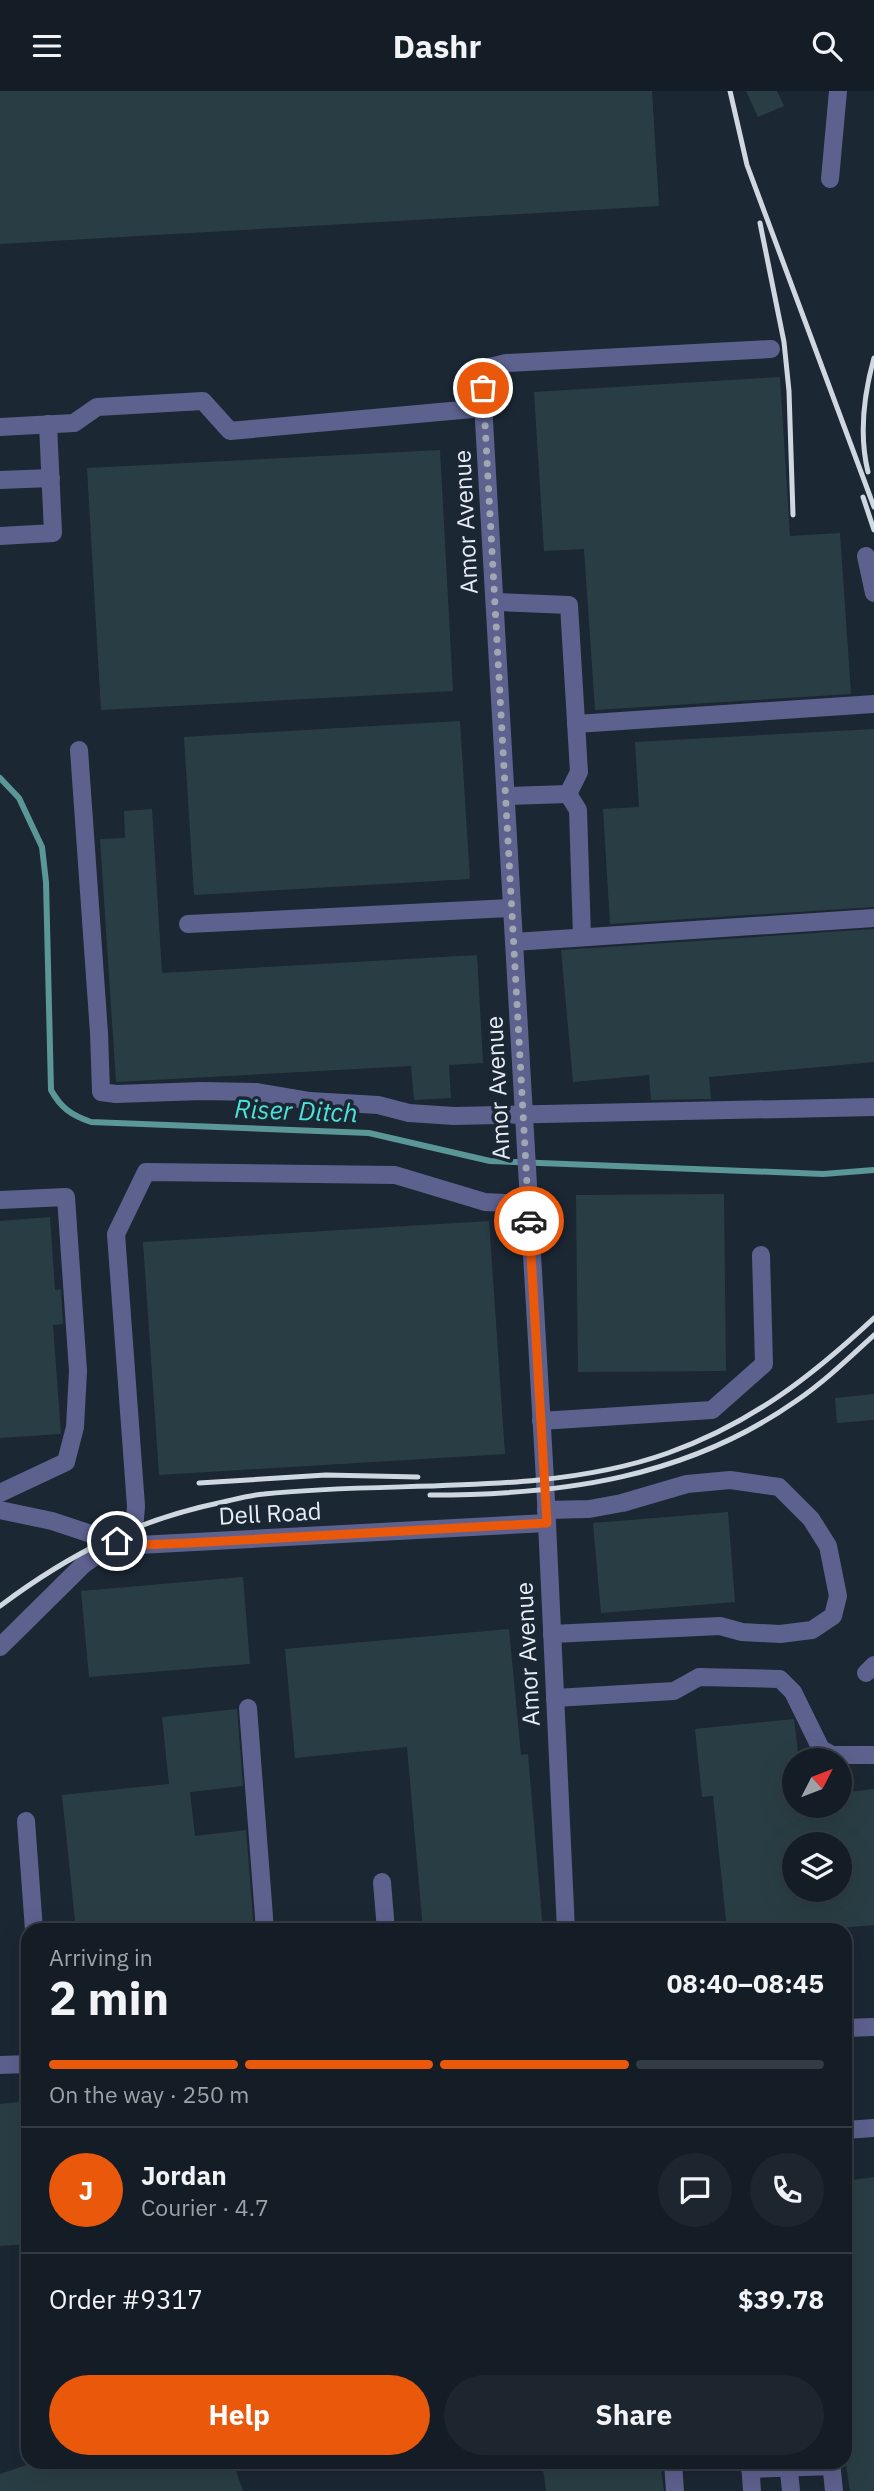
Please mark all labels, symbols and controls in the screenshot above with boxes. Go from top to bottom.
text: Dashr [393,25,481,67]
icon: menu [28,27,66,65]
icon: search [808,27,846,65]
pin [453,358,513,418]
icon: bag [464,369,502,407]
street label: Amor Avenue [445,449,485,595]
street label: Amor Avenue [477,1015,517,1161]
water label: Riser Ditch [234,1091,358,1129]
courier [494,1186,564,1256]
icon: car [510,1202,548,1240]
street label: Dell Road [218,1494,322,1532]
pin [87,1511,147,1571]
icon: home [98,1522,136,1560]
street label: Amor Avenue [507,1581,547,1727]
north arrow [782,1748,852,1818]
map controls [782,1748,852,1902]
button: layers [782,1832,852,1902]
text: Arriving in [49,1942,153,1972]
text: 08:40–08:45 [667,1966,824,2000]
text: 2 min [49,1968,169,2028]
text: On the way · 250 m [49,2079,249,2109]
button: chat [658,2153,732,2227]
button: phone [750,2153,824,2227]
text: Jordan [141,2158,227,2192]
text: J [79,2173,93,2207]
text: Courier · 4.7 [141,2192,269,2222]
text: Order #9317 [49,2282,203,2316]
text: $39.78 [738,2282,824,2316]
button: Help [49,2375,430,2455]
button: Share [444,2375,824,2455]

